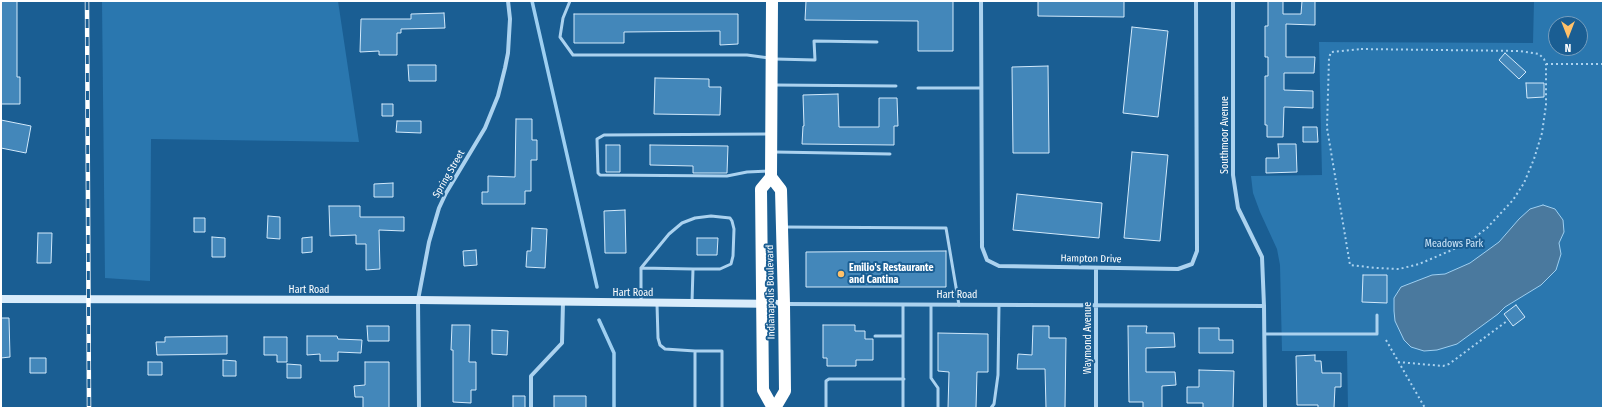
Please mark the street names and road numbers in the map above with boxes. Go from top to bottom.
street label: Southmoor Avenue [1219,96,1231,174]
street label: Spring Street [431,148,467,200]
street label: Indianapolis Boulevard [764,245,778,339]
street label: Hampton Drive [1060,252,1122,266]
street label: Hart Road [289,284,329,296]
street label: Hart Road [613,287,653,299]
street label: Hart Road [937,289,977,301]
street label: Waymond Avenue [1082,302,1094,374]

